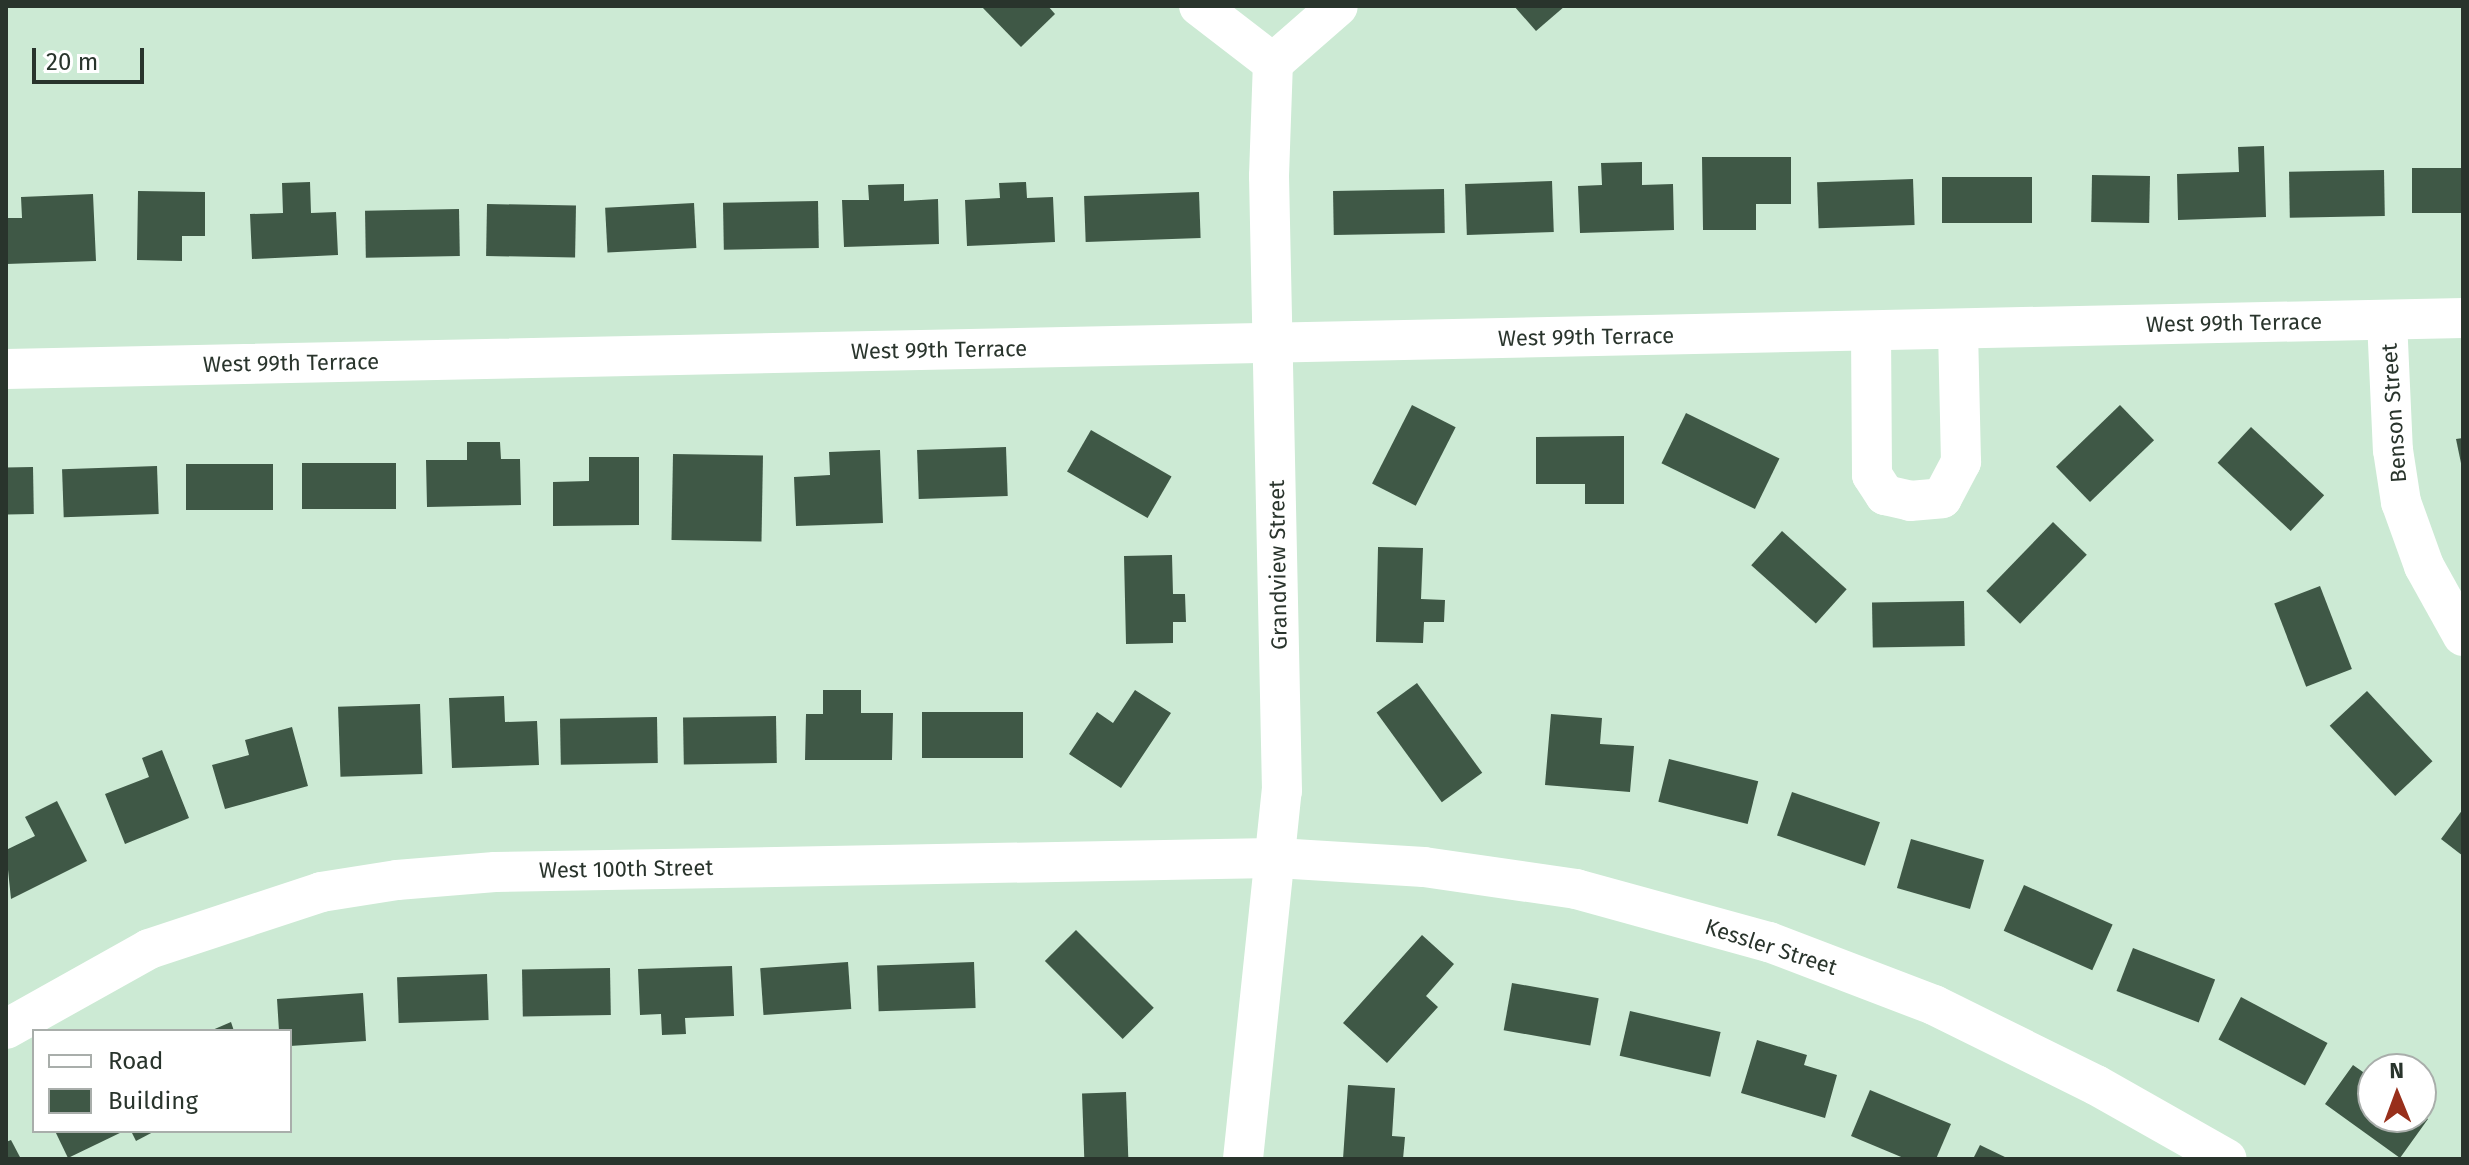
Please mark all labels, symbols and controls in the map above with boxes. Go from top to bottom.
scale bar [36,32,148,82]
text: 20 m [46,48,98,76]
street label: West 99th Terrace [2146,308,2322,338]
street label: West 99th Terrace [1498,322,1674,352]
street label: West 99th Terrace [851,335,1027,365]
street label: Benson Street [2376,342,2412,484]
street label: West 99th Terrace [203,348,379,378]
street label: Grandview Street [1263,480,1293,650]
street label: West 100th Street [539,854,713,884]
street label: Kessler Street [1702,913,1840,981]
legend [32,1029,292,1133]
text: Road [108,1047,163,1075]
north arrow [2357,1053,2437,1133]
text: N [2389,1057,2404,1084]
text: Building [108,1087,198,1115]

